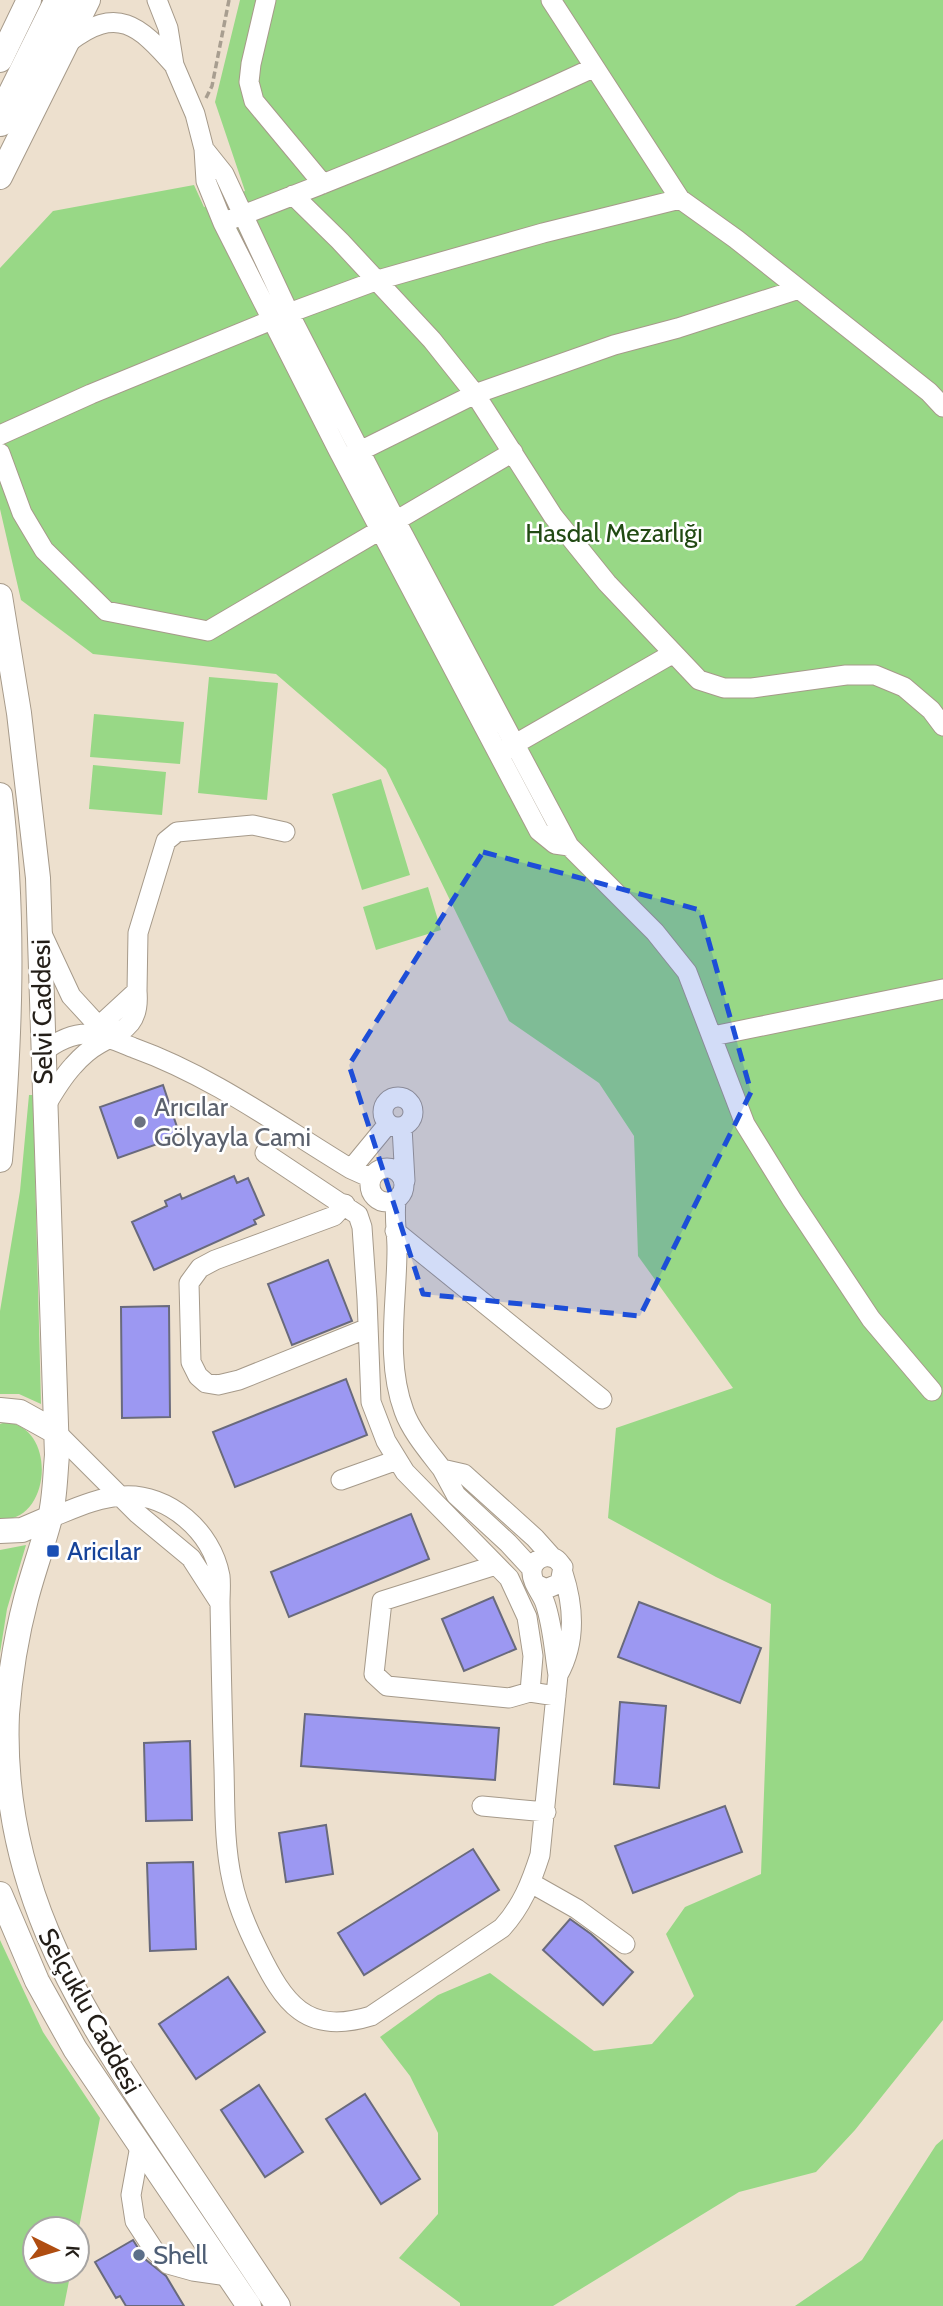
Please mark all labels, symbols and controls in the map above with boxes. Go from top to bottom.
park label: Hasdal Mezarlığı [525,517,703,549]
street label: Selvi Caddesi [25,939,59,1085]
place label: Arıcılar Gölyayla Cami [154,1091,311,1153]
marker: Arıcılar Gölyayla Cami [132,1114,148,1130]
place label: Aricılar [67,1535,142,1567]
marker: Aricılar [45,1543,61,1559]
street label: Selçuklu Caddesi [31,1923,149,2099]
north arrow [21,2215,91,2285]
place label: Shell [153,2239,208,2271]
text: K [60,2244,84,2258]
marker: Shell [131,2247,147,2263]

